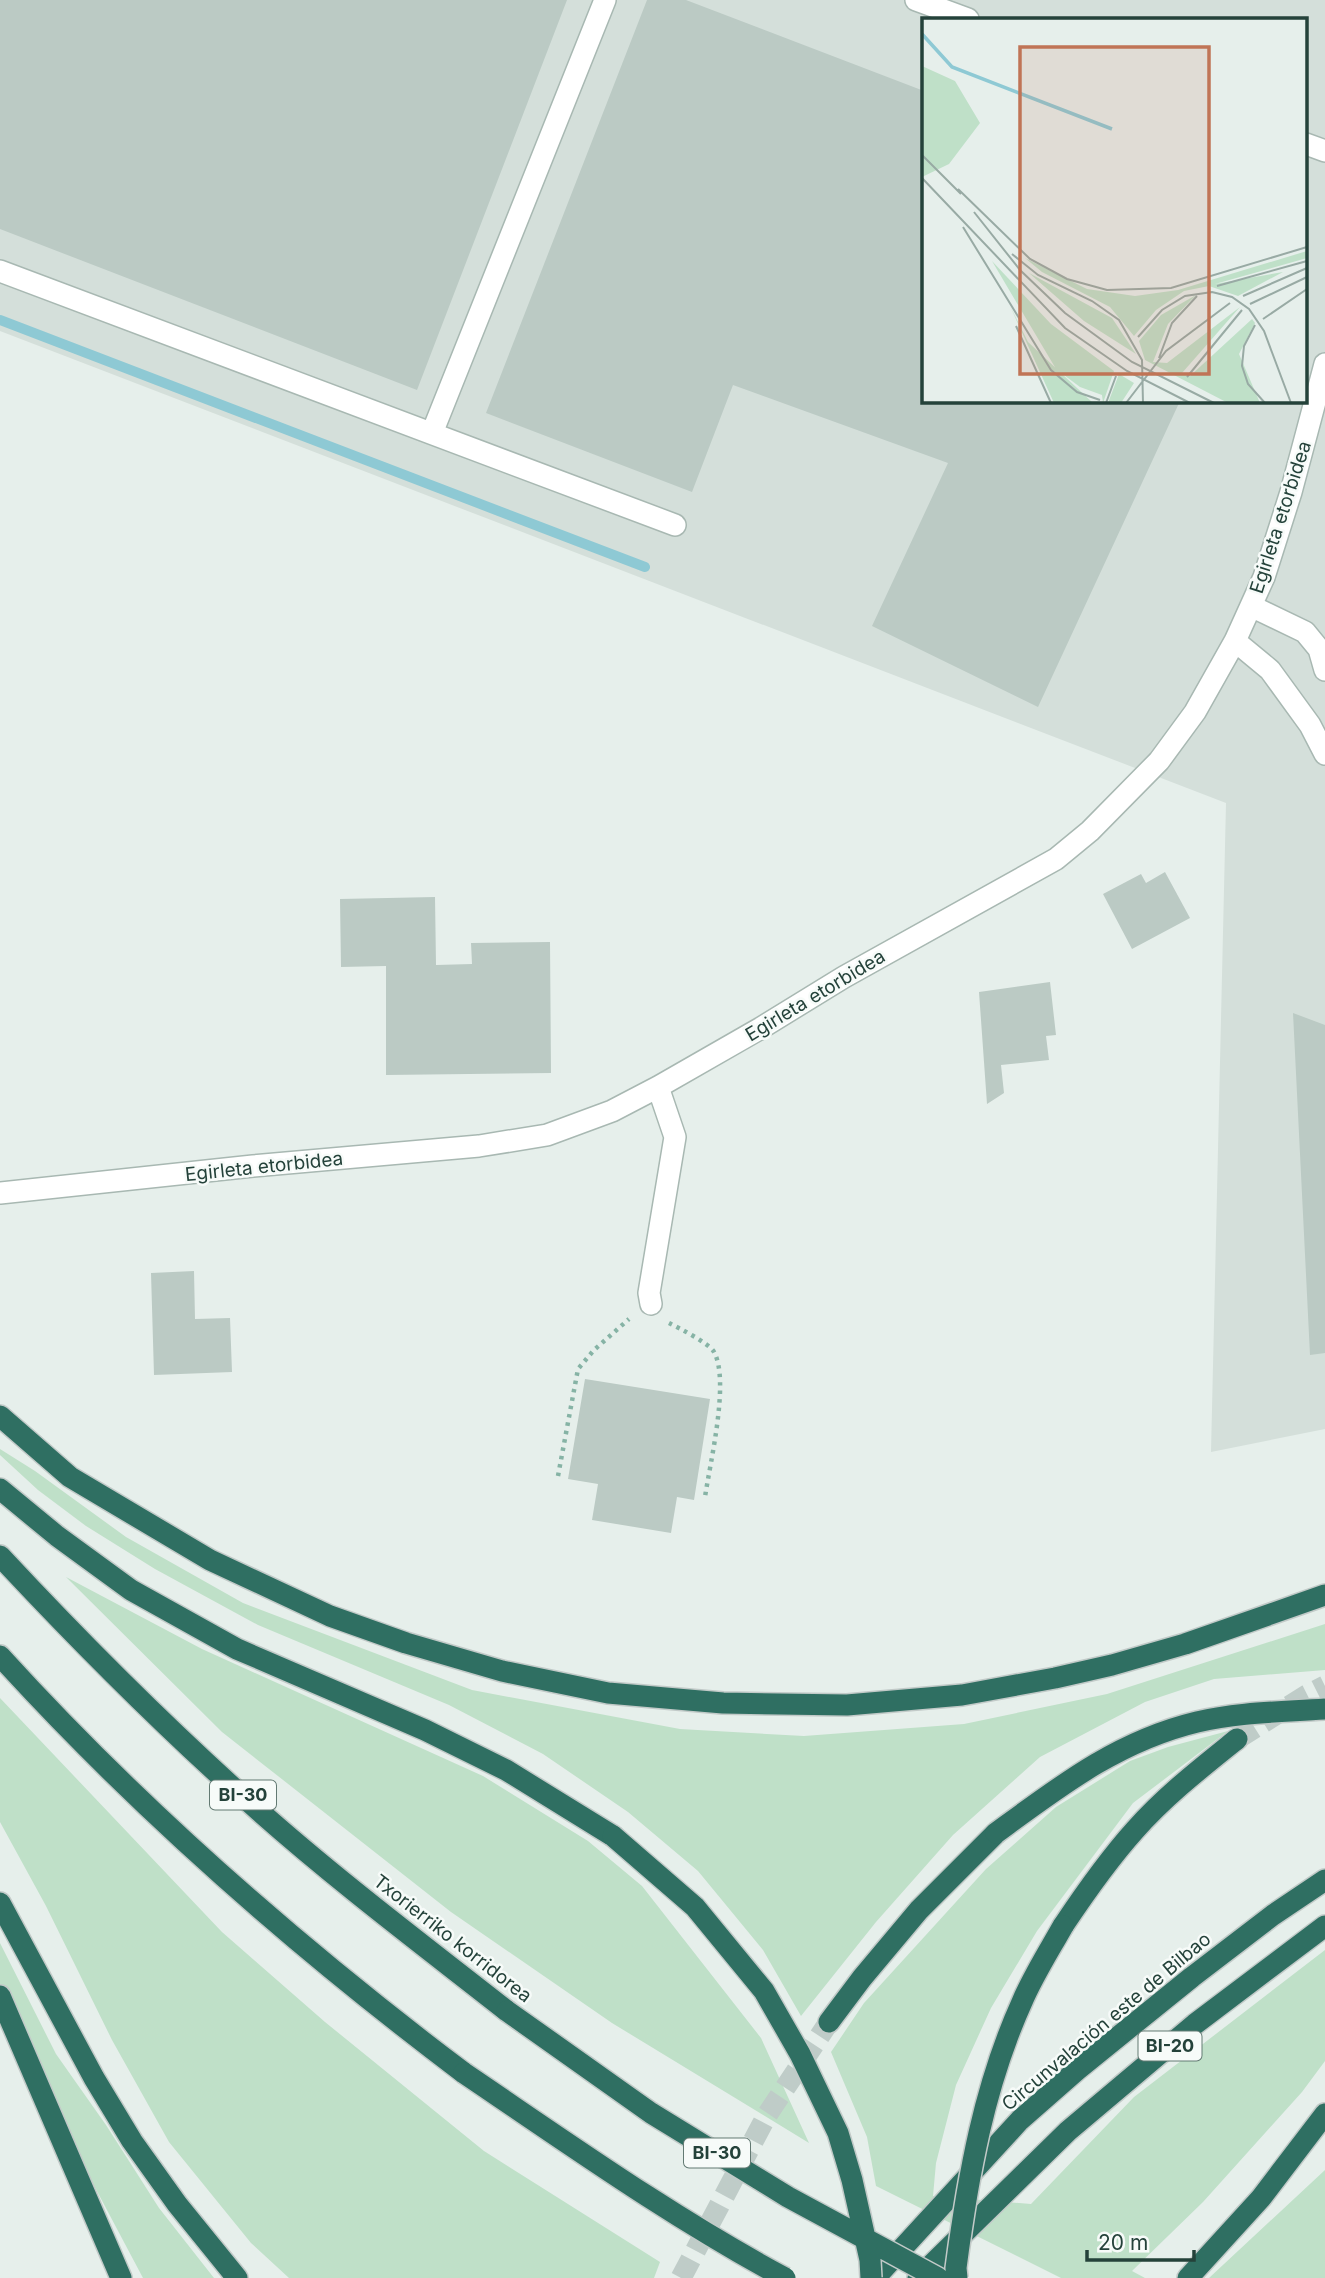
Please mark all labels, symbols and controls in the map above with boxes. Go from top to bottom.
inset map [922,18,1308,402]
street label: Egirleta etorbidea [1245,438,1316,596]
street label: Egirleta etorbidea [741,945,889,1046]
street label: Egirleta etorbidea [184,1147,344,1186]
road number: BI-30 [210,1780,276,1810]
street label: Txorierriko korridorea [369,1869,536,2007]
street label: Circunvalación este de Bilbao [997,1927,1215,2116]
road number: BI-20 [1138,2032,1202,2060]
road number: BI-30 [684,2138,750,2168]
scale bar [1087,2218,1194,2262]
text: 20 m [1098,2230,1148,2255]

